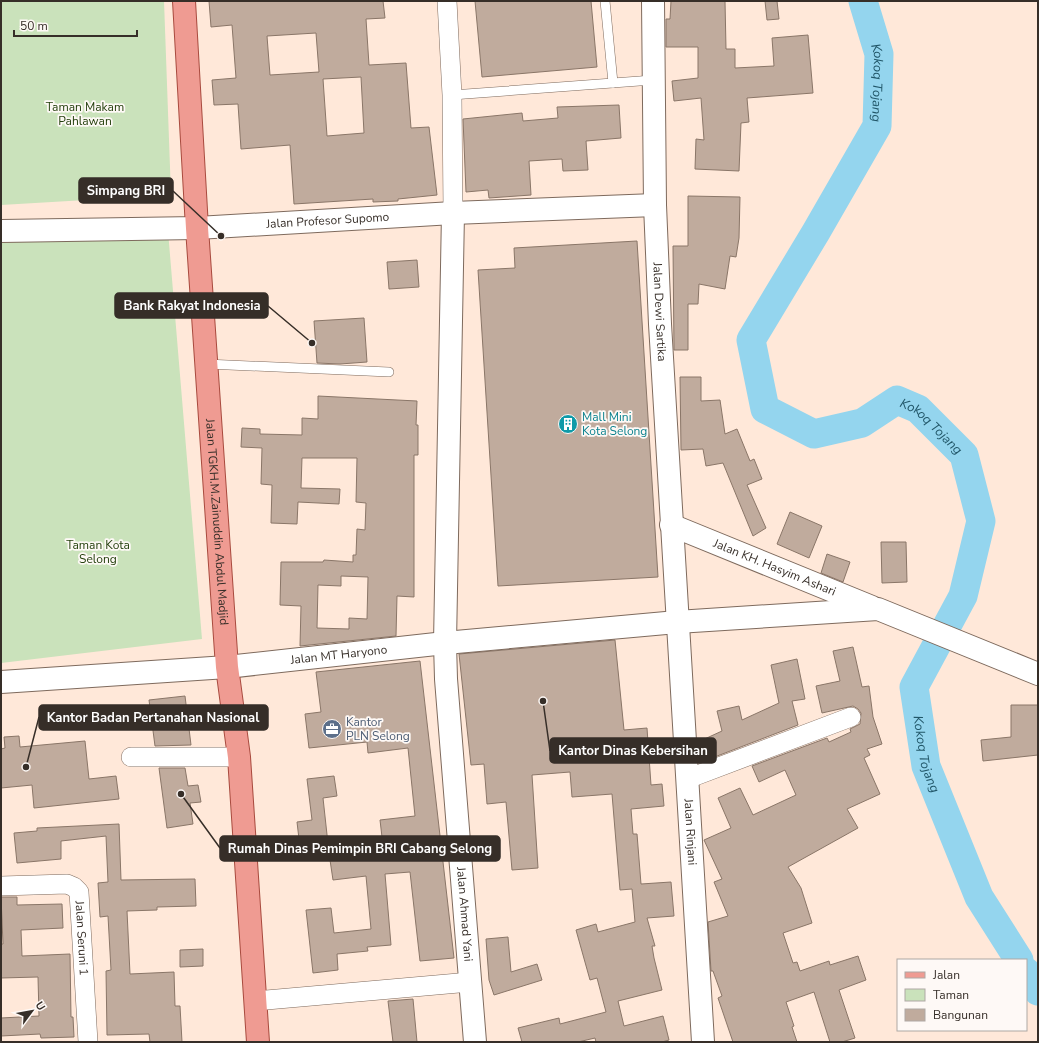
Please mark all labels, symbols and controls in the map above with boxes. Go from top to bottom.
scale bar [14,12,137,38]
text: 50 m [20,18,48,34]
water label: Kokoq Tojang [866,41,887,123]
park label: Taman Makam Pahlawan [46,99,124,129]
callout: Simpang BRI [79,178,173,203]
text: Simpang BRI [87,182,165,200]
street label: Jalan Profesor Supomo [265,209,390,232]
street label: Jalan Dewi Sartika [649,261,670,362]
callout: Bank Rakyat Indonesia [115,293,268,318]
text: Bank Rakyat Indonesia [123,297,261,315]
water label: Kokoq Tojang [897,394,967,459]
place label: Mall Mini Kota Selong [582,409,647,439]
building icon: Mall Mini Kota Selong [557,413,579,435]
street label: Jalan TGKH.M.Zainuddin Abdul Madjid [202,417,232,626]
street label: Jalan KH. Hasyim Ashari [710,535,838,599]
park label: Taman Kota Selong [66,537,130,567]
street label: Jalan MT Haryono [289,641,388,668]
callout: Kantor Badan Pertanahan Nasional [39,705,268,730]
text: Kantor Badan Pertanahan Nasional [47,709,260,727]
place label: Kantor PLN Selong [346,714,410,744]
water label: Kokoq Tojang [908,714,944,796]
office icon: Kantor PLN Selong [321,718,343,740]
callout: Kantor Dinas Kebersihan [550,738,716,763]
text: Kantor Dinas Kebersihan [558,742,708,760]
street label: Jalan Rinjani [680,797,700,866]
callout: Rumah Dinas Pemimpin BRI Cabang Selong [220,836,500,861]
text: Rumah Dinas Pemimpin BRI Cabang Selong [228,840,492,858]
street label: Jalan Ahmad Yani [453,865,477,962]
street label: Jalan Seruni 1 [71,899,92,976]
legend [897,959,1027,1031]
text: Jalan [932,967,960,983]
text: Taman [933,987,969,1003]
north arrow [12,991,52,1031]
text: U [32,999,49,1013]
text: Bangunan [933,1007,988,1023]

